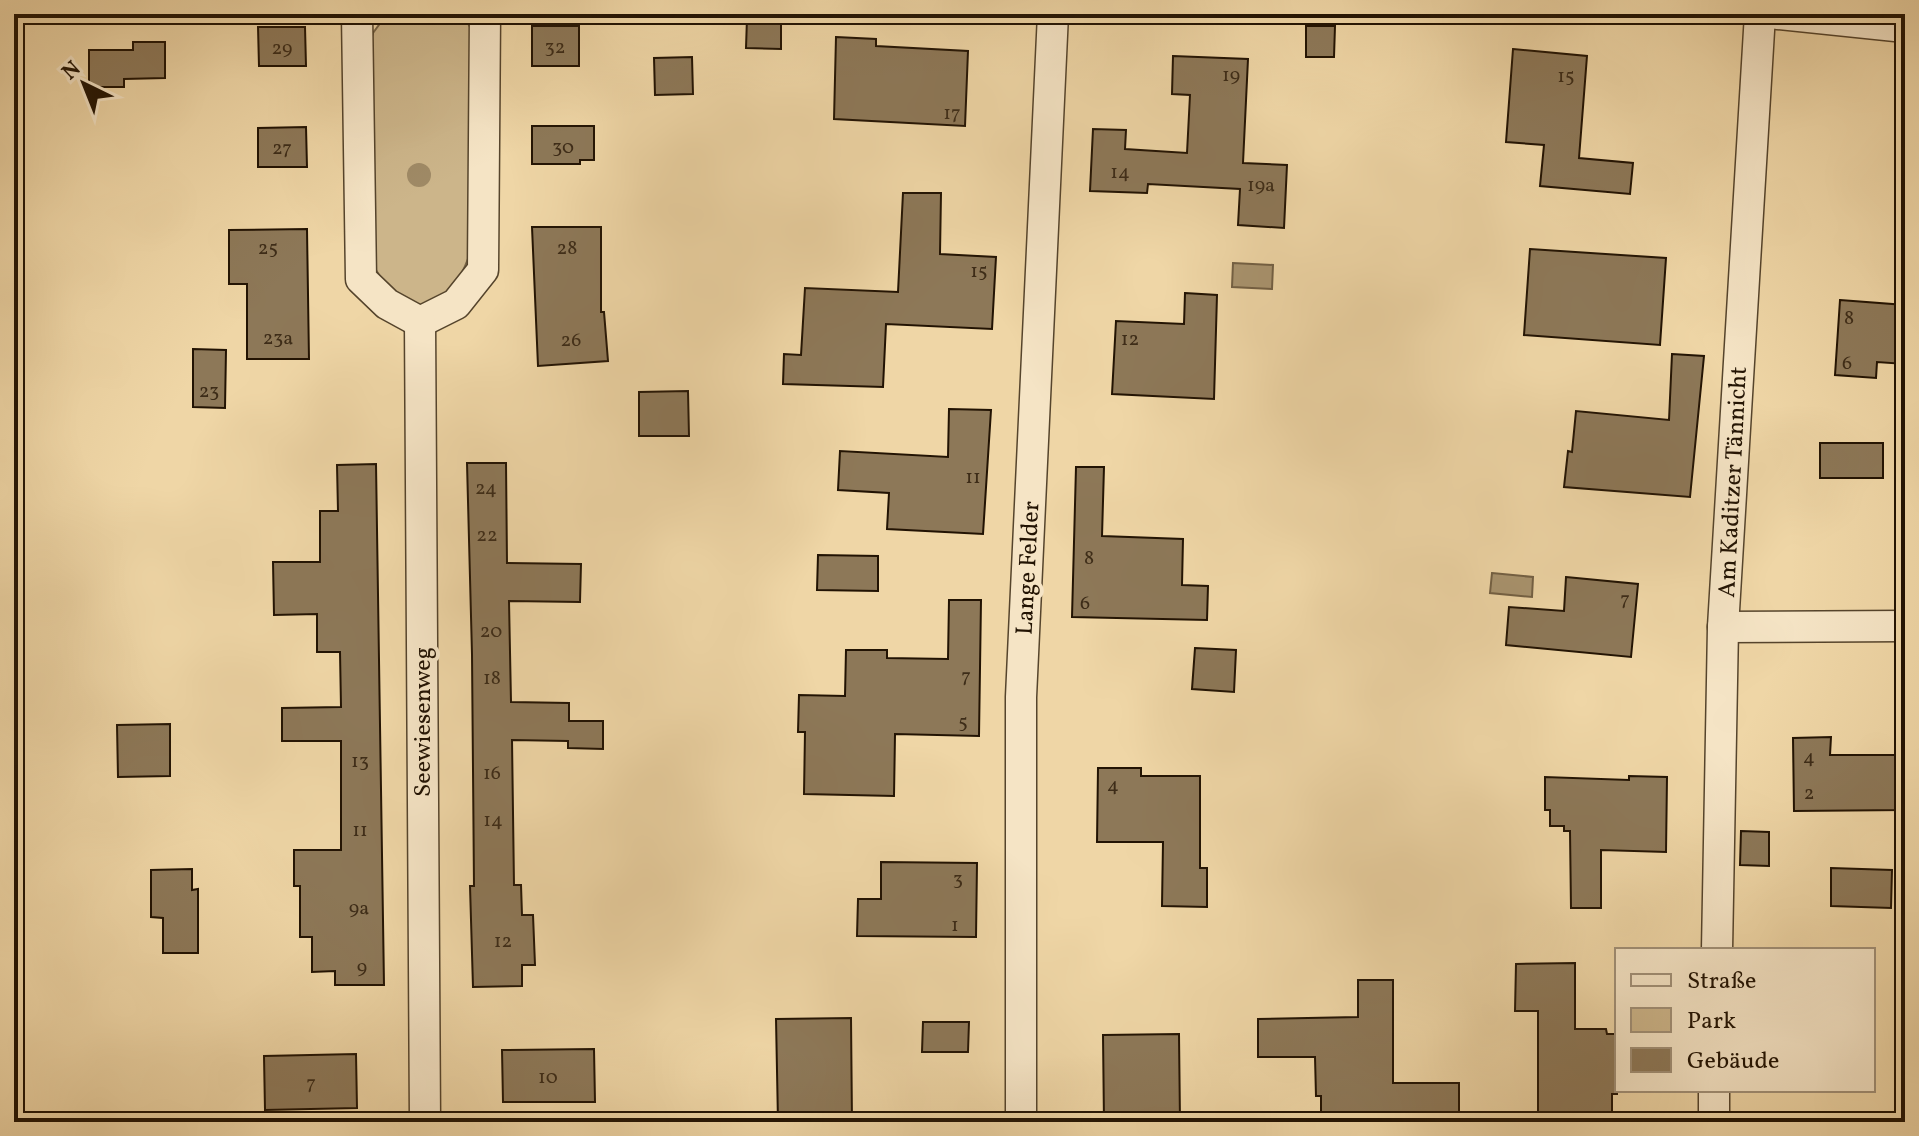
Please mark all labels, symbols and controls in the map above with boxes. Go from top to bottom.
house number: 32 [545,34,566,62]
house number: 29 [272,35,292,63]
north arrow [44,44,124,124]
text: N [56,54,88,88]
house number: 19 [1222,62,1240,90]
house number: 15 [1557,63,1575,91]
house number: 17 [943,100,961,128]
house number: 30 [552,134,574,162]
house number: 27 [272,135,292,163]
house number: 14 [1110,159,1130,187]
house number: 19a [1247,172,1275,200]
house number: 25 [258,235,278,263]
house number: 28 [557,235,577,263]
house number: 15 [970,258,988,286]
house number: 8 [1844,305,1854,333]
house number: 23a [263,325,293,353]
house number: 12 [1121,326,1139,354]
house number: 26 [561,327,581,355]
house number: 6 [1842,350,1852,378]
street label: Am Kaditzer Tännicht [1711,366,1757,599]
house number: 23 [199,378,219,406]
house number: 11 [965,464,981,492]
house number: 24 [475,475,497,503]
street label: Lange Felder [1009,500,1049,636]
house number: 22 [476,522,498,550]
house number: 8 [1084,545,1094,573]
house number: 7 [1620,586,1630,614]
house number: 6 [1080,590,1090,618]
house number: 20 [480,618,502,646]
street label: Seewiesenweg [407,647,441,797]
house number: 7 [961,663,971,691]
house number: 18 [483,665,501,693]
house number: 5 [958,709,968,737]
house number: 4 [1803,744,1815,772]
house number: 13 [351,748,369,776]
house number: 16 [483,760,501,788]
house number: 4 [1107,772,1119,800]
house number: 2 [1804,780,1814,808]
house number: 14 [483,807,503,835]
house number: 11 [352,817,368,845]
house number: 3 [953,866,963,894]
house number: 9a [349,895,369,923]
house number: 1 [951,912,959,940]
house number: 12 [494,928,512,956]
legend [1615,948,1875,1092]
house number: 9 [357,954,367,982]
text: Straße [1687,965,1756,999]
text: Park [1687,1005,1736,1039]
text: Gebäude [1687,1045,1779,1079]
house number: 10 [538,1064,558,1092]
house number: 7 [306,1070,316,1098]

